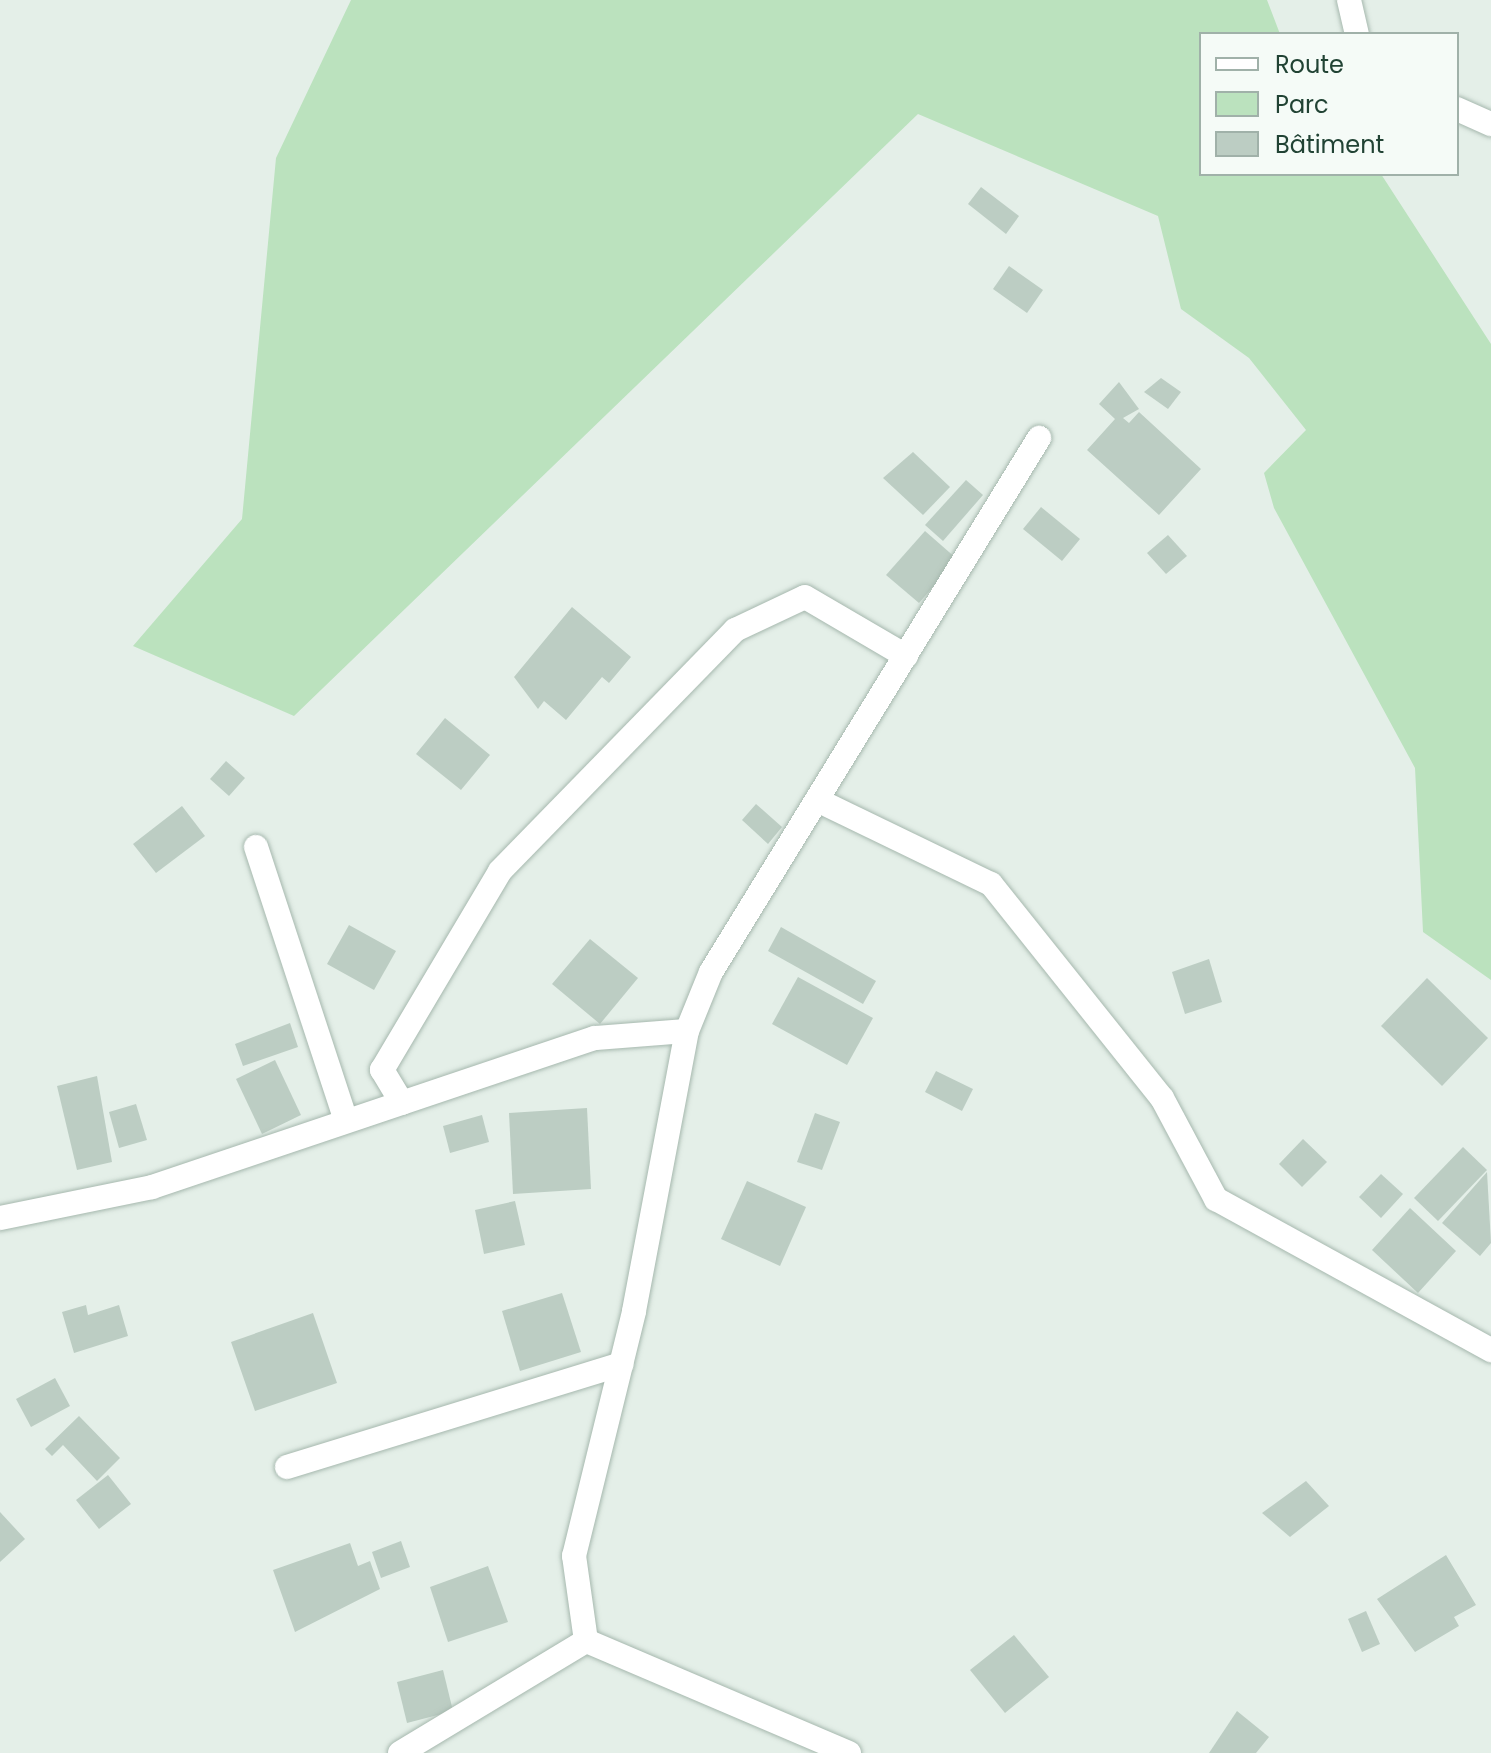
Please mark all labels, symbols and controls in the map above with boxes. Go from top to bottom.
legend [1199,32,1459,176]
text: Route [1275,48,1344,81]
text: Parc [1275,88,1329,121]
text: Bâtiment [1275,128,1384,161]

